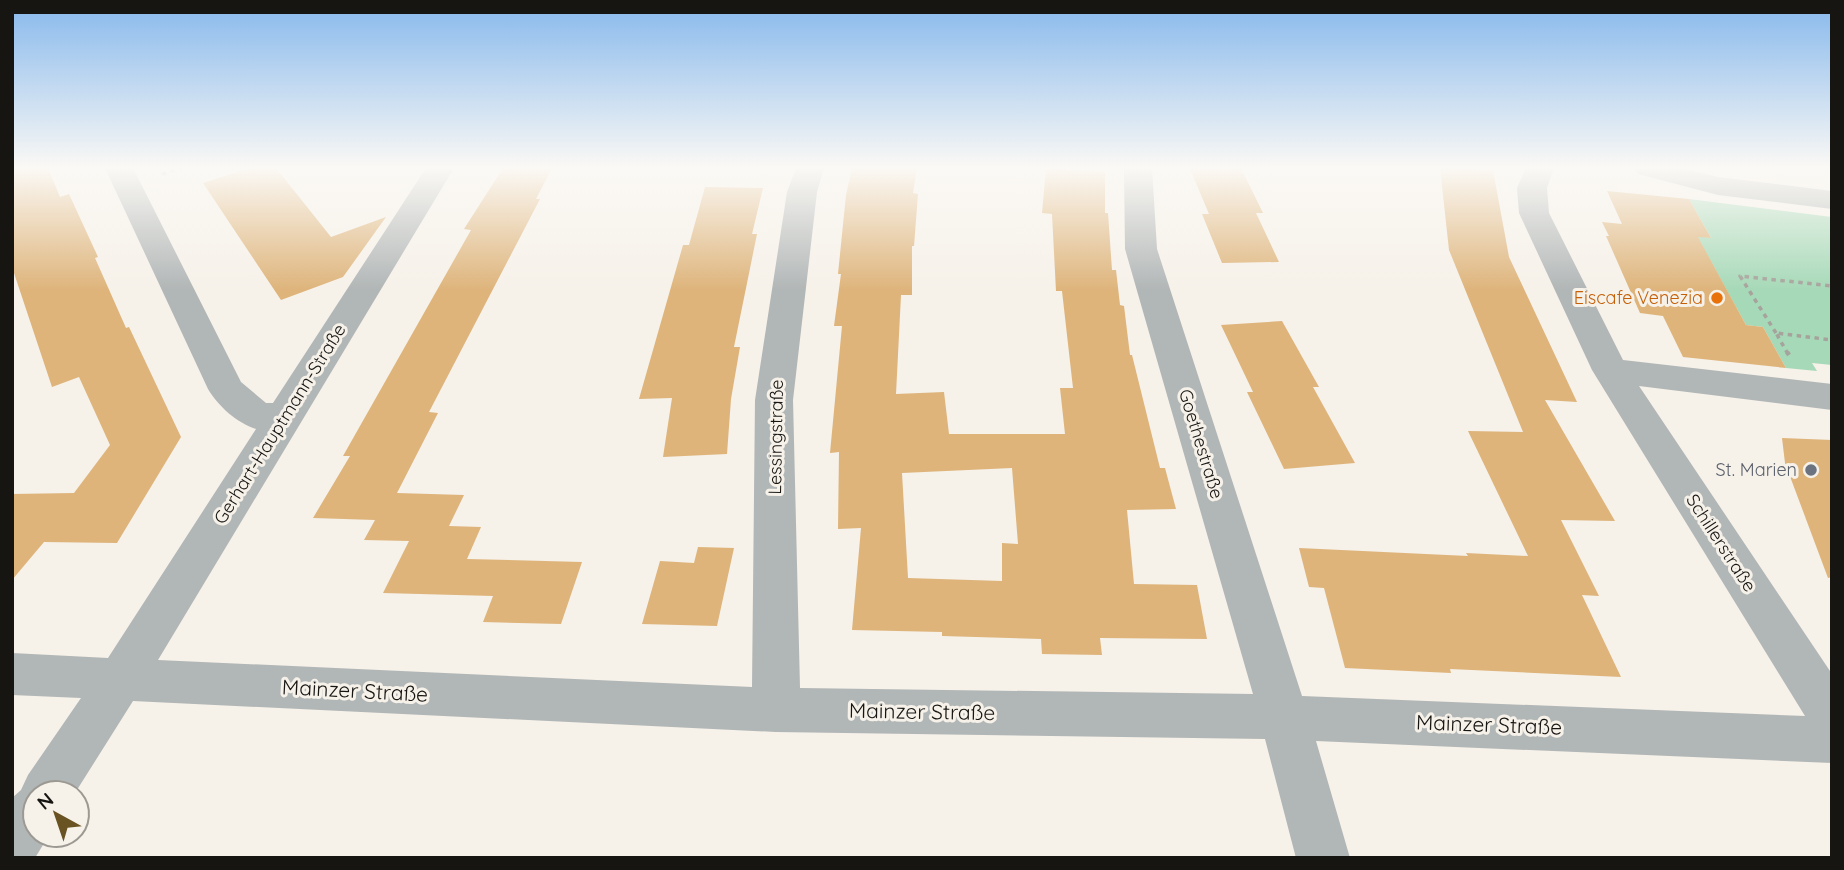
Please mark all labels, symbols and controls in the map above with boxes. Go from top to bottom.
place label: Eiscafe Venezia [1574,286,1703,309]
marker: Eiscafe Venezia [1709,290,1725,306]
street label: Gerhart-Hauptmann-Straße [208,319,351,528]
street label: Lessingstraße [763,379,788,495]
street label: Goethestraße [1174,386,1229,501]
place label: St. Marien [1715,458,1797,481]
marker: St. Marien [1803,462,1819,478]
street label: Schillerstraße [1681,490,1762,596]
street label: Mainzer Straße [281,673,429,707]
street label: Mainzer Straße [849,697,995,725]
street label: Mainzer Straße [1415,708,1563,740]
north arrow [21,779,91,849]
text: N [32,787,58,815]

